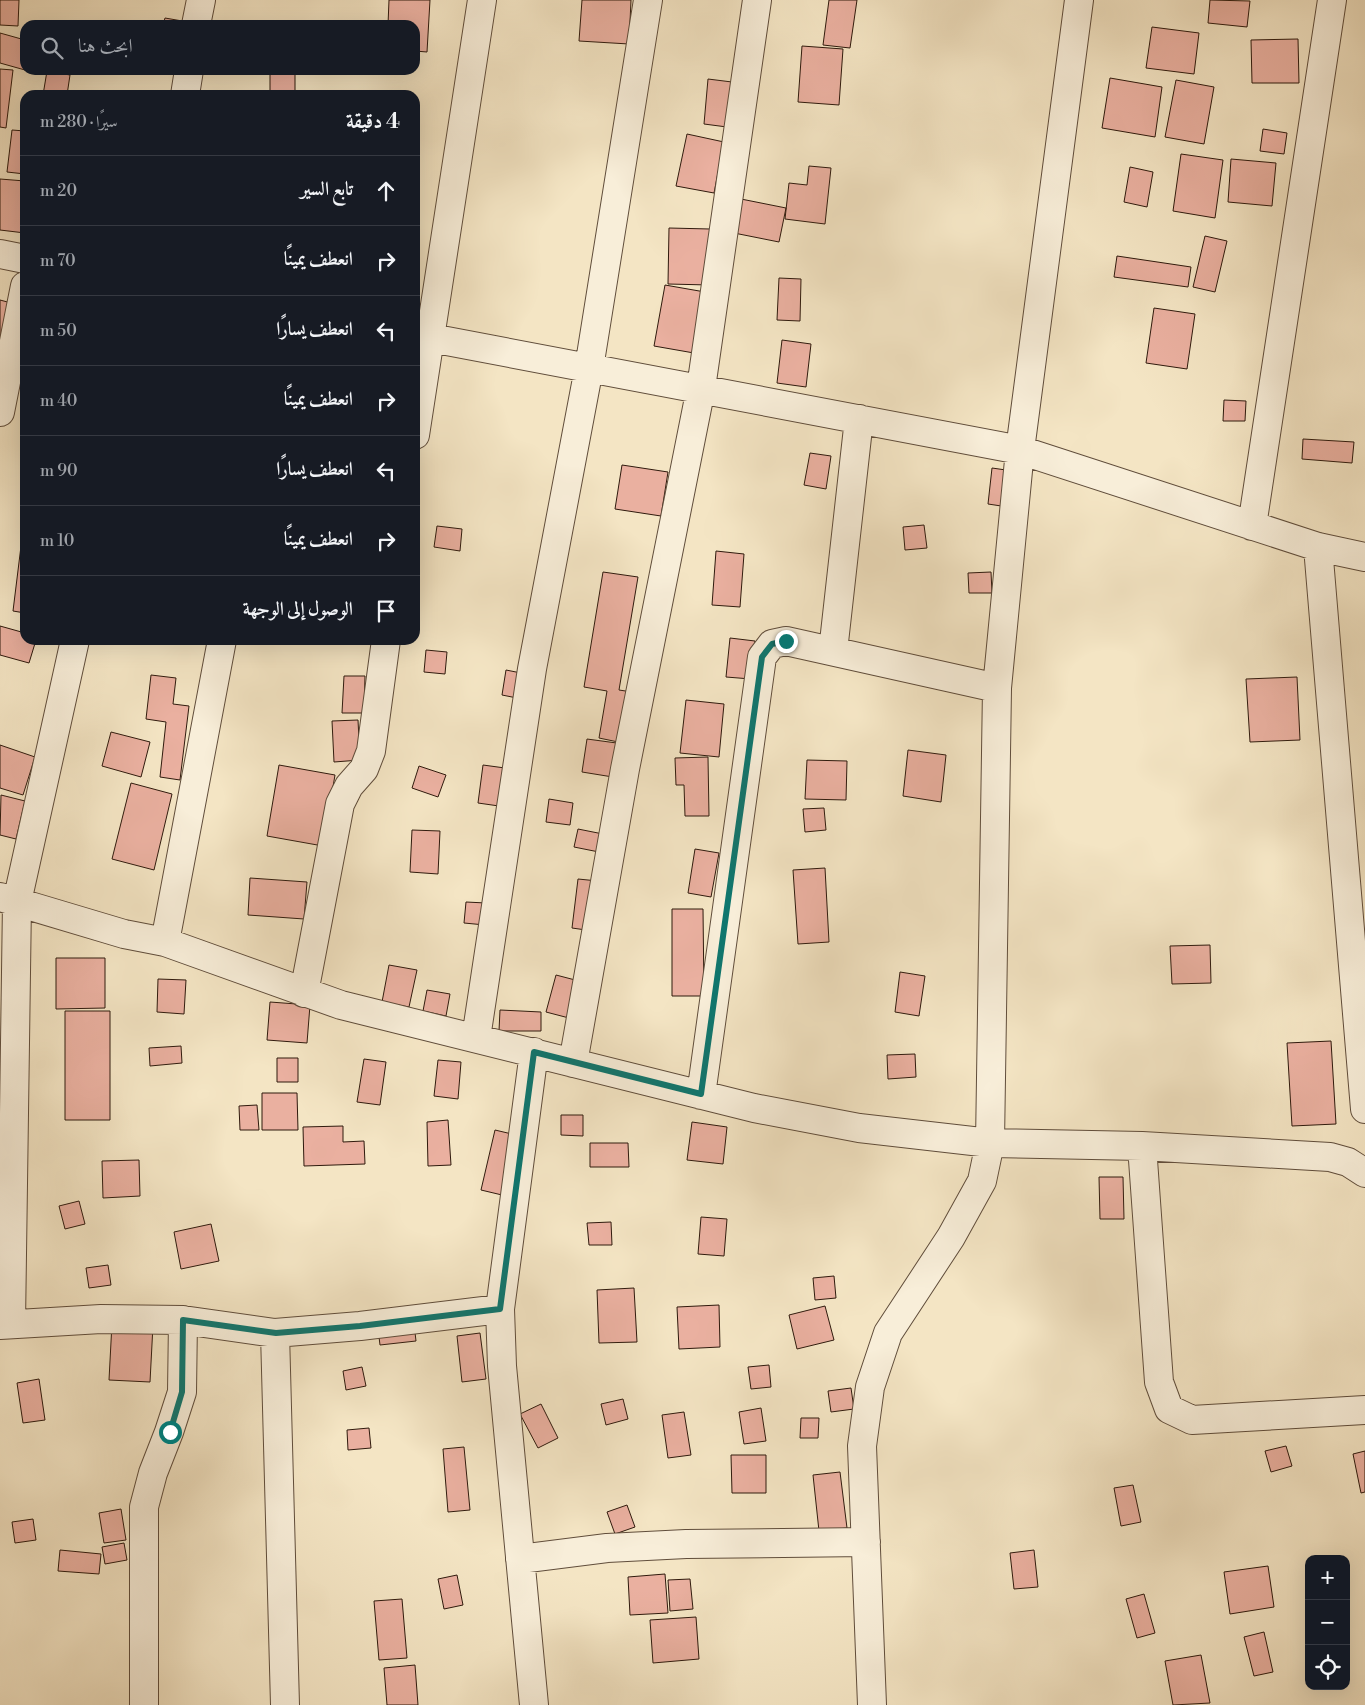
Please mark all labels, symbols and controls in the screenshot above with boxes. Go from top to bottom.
search box [20,20,420,75]
icon: search [38,34,66,62]
text: ابحث هنا [78,34,133,58]
text: 4 دقيقة [346,109,400,135]
text: سيرًا · 280 m [40,112,117,132]
text: تابع السير [300,177,353,201]
icon: ahead [372,177,400,205]
text: 20 m [40,181,77,201]
text: انعطف يمينًا [284,247,353,271]
icon: right [372,247,400,275]
text: 70 m [40,251,76,271]
text: انعطف يسارًا [276,317,353,341]
icon: left [372,317,400,345]
text: 50 m [40,321,77,341]
text: انعطف يمينًا [284,387,353,411]
icon: right [372,387,400,415]
text: 40 m [40,391,77,411]
text: انعطف يسارًا [276,457,353,481]
icon: left [372,457,400,485]
text: 90 m [40,461,78,481]
text: انعطف يمينًا [284,527,353,551]
icon: right [372,527,400,555]
text: 10 m [40,531,74,551]
text: الوصول إلى الوجهة [243,597,353,621]
icon: arrive [372,597,400,625]
route end [775,630,798,653]
route start [159,1421,182,1444]
map controls [1305,1555,1350,1690]
button: + [1305,1555,1350,1600]
button: − [1305,1600,1350,1645]
button: locate [1305,1645,1350,1690]

